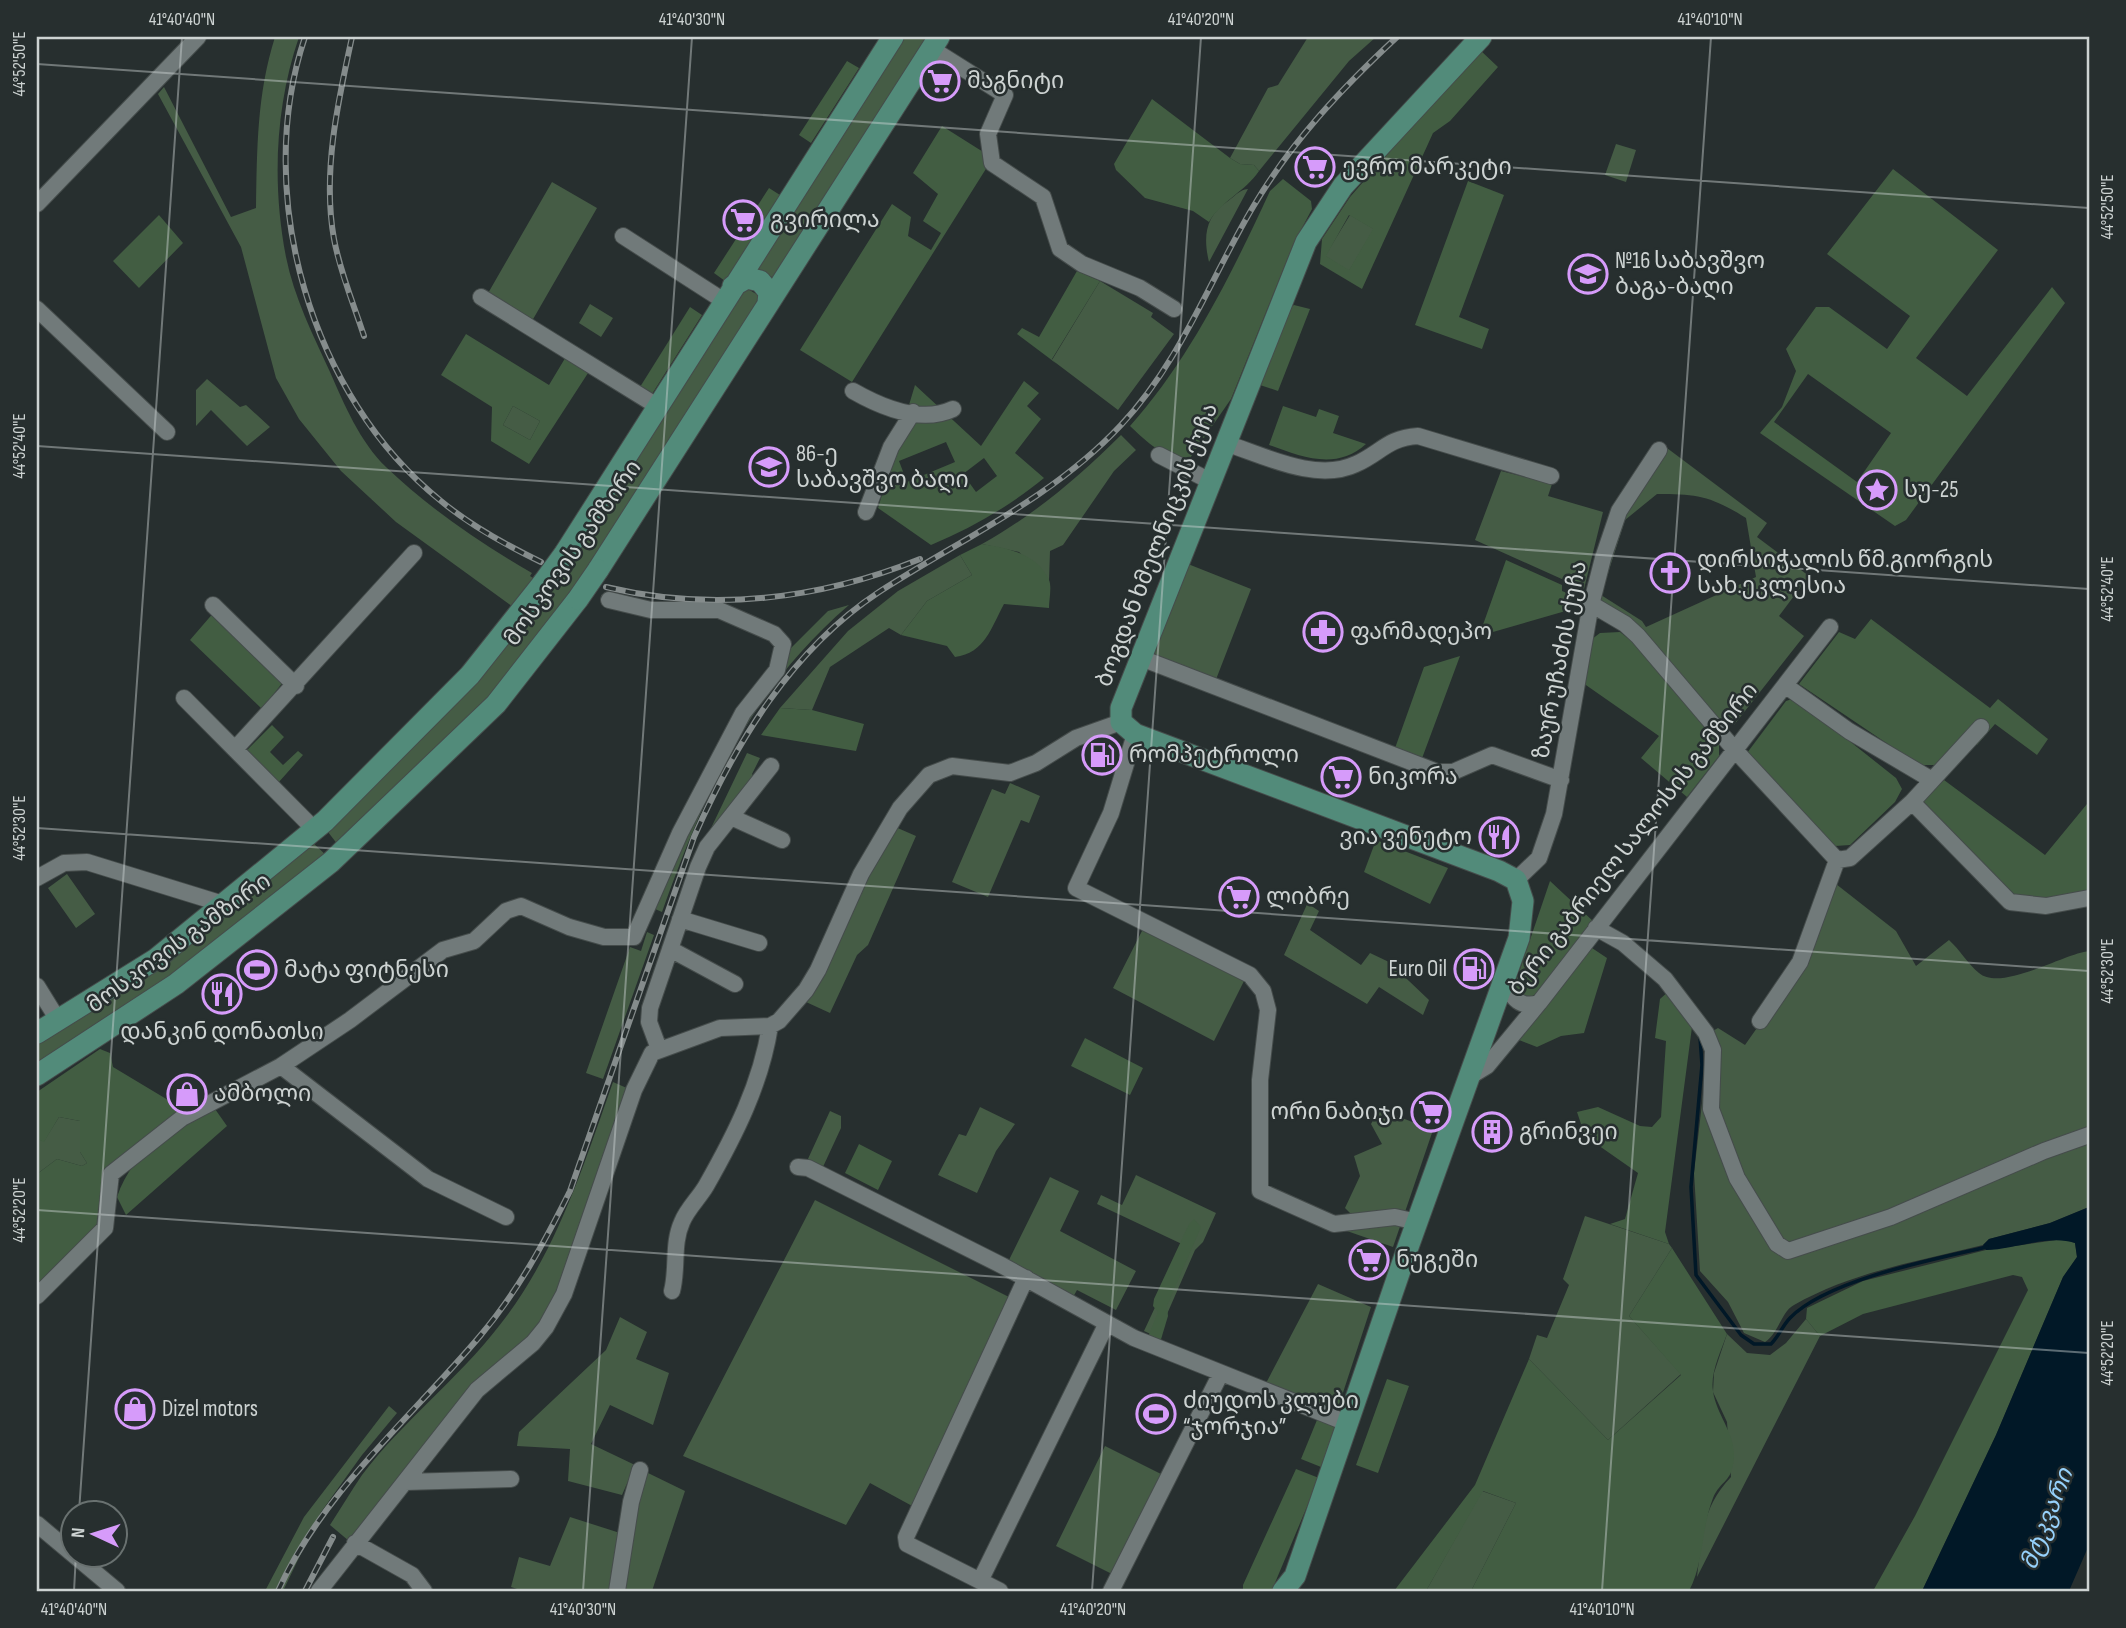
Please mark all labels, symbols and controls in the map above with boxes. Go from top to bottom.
text: 41°40'40"N [149,9,215,30]
text: 41°40'30"N [659,9,725,30]
text: 41°40'20"N [1168,9,1234,30]
text: 41°40'10"N [1677,9,1743,30]
text: 44°52'50"E [9,31,30,97]
supermarket icon: მაგნიტი [919,60,961,102]
place label: მაგნიტი [967,67,1064,95]
supermarket icon: ევრო მარკეტი [1294,146,1336,188]
place label: ევრო მარკეტი [1342,153,1512,181]
text: 44°52'50"E [2097,174,2118,240]
supermarket icon: გვირილა [722,199,764,241]
place label: გვირილა [770,206,880,234]
place label: №16 საბავშვო ბაგა-ბაღი [1615,247,1765,301]
school or university icon: №16 საბავშვო ბაგა-ბაღი [1567,253,1609,295]
street label: ბოგდან ხმელნიცკის ქუჩა [1090,399,1224,691]
text: 44°52'40"E [9,413,30,479]
place label: 86-ე საბავშვო ბაღი [796,440,969,494]
school or university icon: 86-ე საბავშვო ბაღი [748,446,790,488]
street label: მოსკოვის გამზირი [498,455,648,651]
place icon: სუ-25 [1856,469,1898,511]
place label: სუ-25 [1904,476,1959,504]
place label: დირსიჭალის წმ.გიორგის სახ.ეკლესია [1697,546,1993,600]
church icon: დირსიჭალის წმ.გიორგის სახ.ეკლესია [1649,552,1691,594]
text: 44°52'40"E [2097,556,2118,622]
street label: ზაურ უჩაძის ქუჩა [1527,559,1593,761]
pharmacy icon: ფარმადეპო [1302,611,1344,653]
place label: ფარმადეპო [1350,618,1492,646]
street label: ბერი გაბრიელ სალოსის გამზირი [1502,677,1764,1001]
fuel station icon: რომპეტროლი [1081,734,1123,776]
place label: რომპეტროლი [1129,741,1299,769]
supermarket icon: ნიკორა [1320,756,1362,798]
place label: ნიკორა [1368,763,1458,791]
text: 44°52'30"E [9,795,30,861]
restaurant icon: ვია ვენეტო [1478,816,1520,858]
place label: ვია ვენეტო [1339,823,1472,851]
street label: მოსკოვის გამზირი [82,867,276,1019]
supermarket icon: ლიბრე [1218,876,1260,918]
place label: ლიბრე [1266,883,1350,911]
text: 44°52'30"E [2097,938,2118,1004]
fuel station icon: Euro Oil [1453,948,1495,990]
sports icon: მატა ფიტნესი [236,949,278,991]
place label: Euro Oil [1389,955,1447,983]
place label: მატა ფიტნესი [284,956,449,984]
restaurant icon: დანკინ დონათსი [201,973,243,1015]
place label: დანკინ დონათსი [120,1018,324,1046]
shop icon: ამბოლი [166,1073,208,1115]
place label: ამბოლი [214,1080,311,1108]
supermarket icon: ორი ნაბიჯი [1410,1091,1452,1133]
place label: ორი ნაბიჯი [1271,1098,1404,1126]
building icon: გრინვეი [1471,1111,1513,1153]
place label: გრინვეი [1519,1118,1618,1146]
text: 44°52'20"E [9,1177,30,1243]
supermarket icon: ნუგეში [1348,1239,1390,1281]
place label: ნუგეში [1396,1246,1478,1274]
text: 44°52'20"E [2097,1320,2118,1386]
place label: ძიუდოს კლუბი “ჯორჯია” [1183,1387,1359,1441]
shop icon: Dizel motors [114,1388,156,1430]
sports icon: ძიუდოს კლუბი “ჯორჯია” [1135,1393,1177,1435]
place label: Dizel motors [162,1395,258,1423]
water label: მტკვარი [2014,1463,2080,1574]
north arrow [60,1498,130,1568]
text: N [67,1527,90,1539]
text: 41°40'40"N [41,1599,107,1620]
text: 41°40'30"N [550,1599,616,1620]
text: 41°40'20"N [1060,1599,1126,1620]
text: 41°40'10"N [1569,1599,1635,1620]

